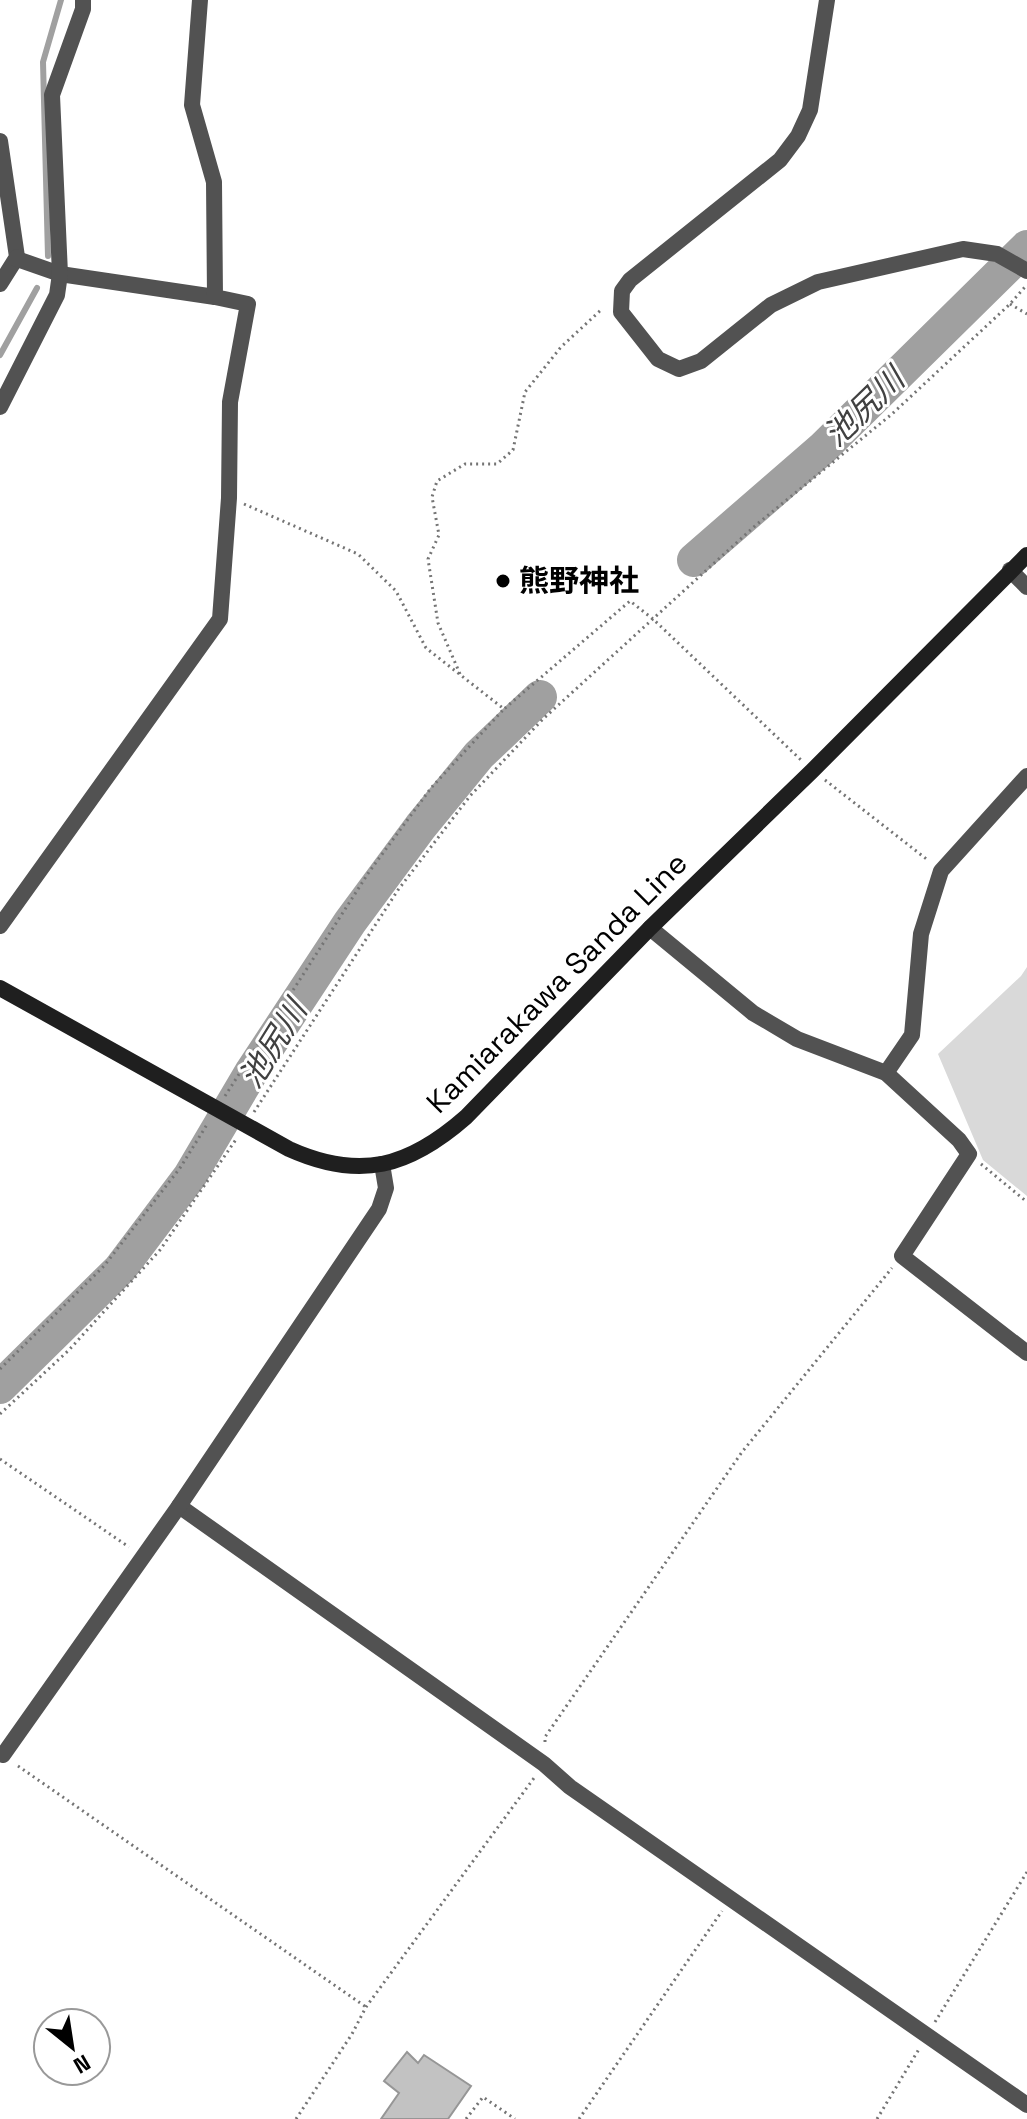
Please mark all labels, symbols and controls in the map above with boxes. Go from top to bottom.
water label: 池尻川 [816,357,915,455]
place label: 熊野神社 [519,561,639,600]
marker: 熊野神社 [494,572,512,590]
street label: Kamiarakawa Sanda Line [418,844,695,1121]
water label: 池尻川 [231,990,317,1095]
north arrow [32,2007,112,2087]
text: N [69,2049,95,2080]

